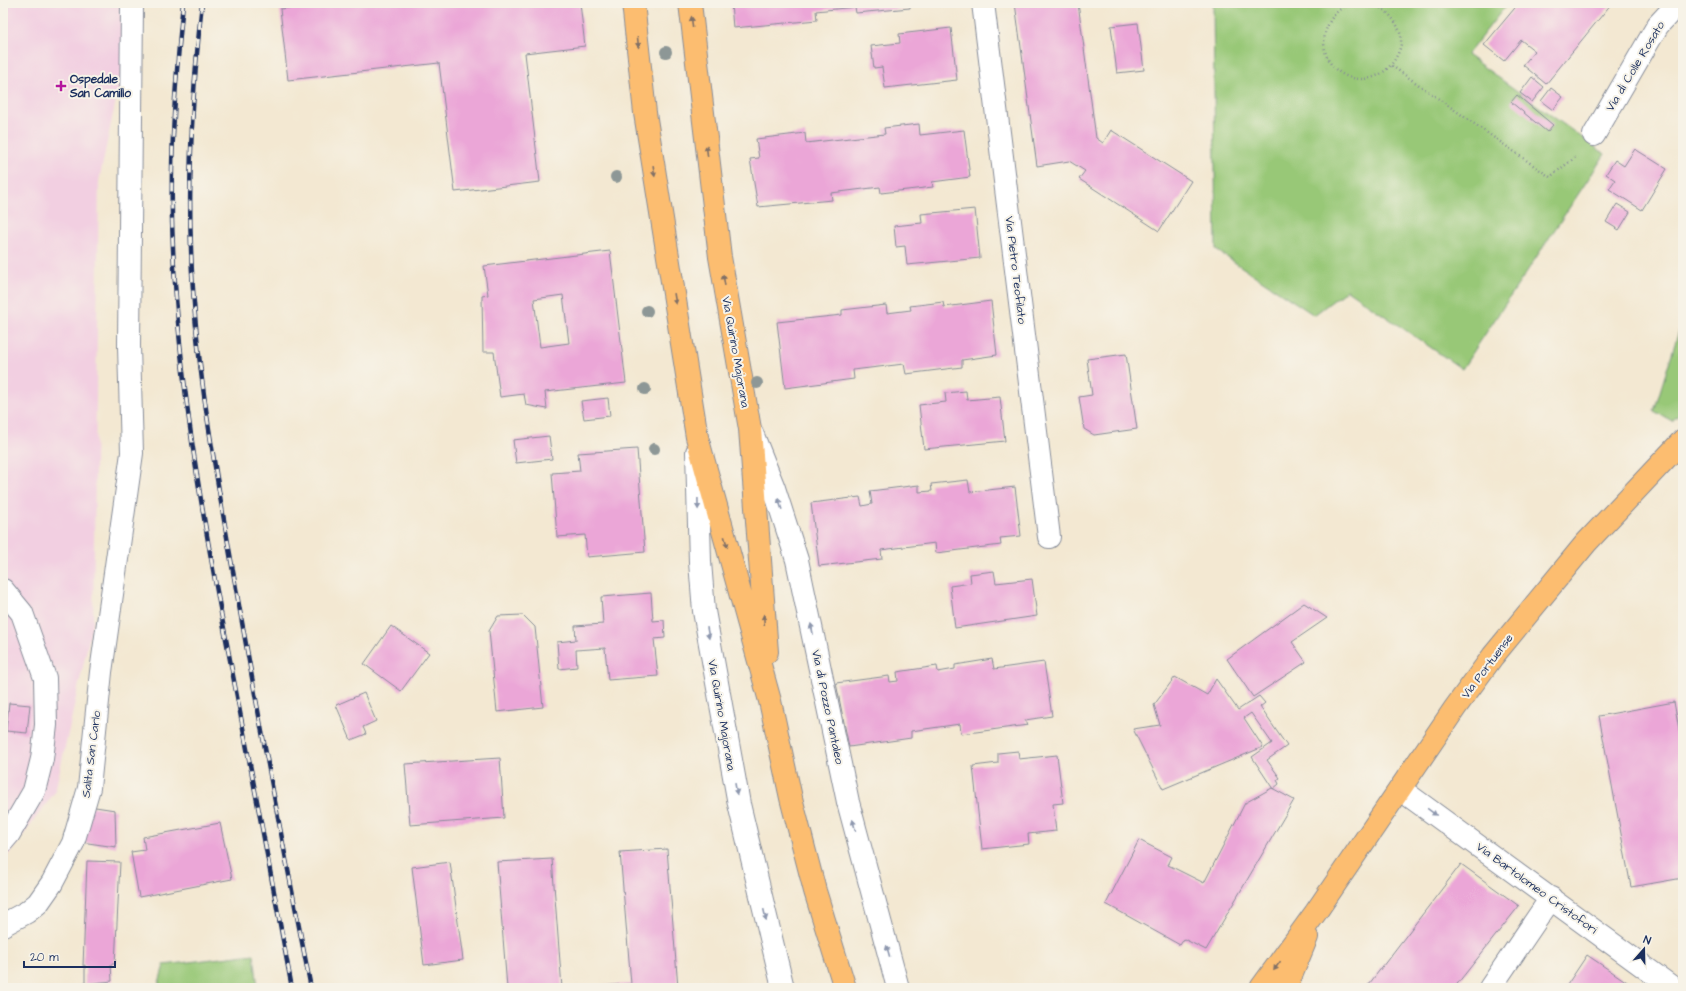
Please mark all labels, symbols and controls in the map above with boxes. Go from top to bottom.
one-way arrow [689,16,696,28]
street label: Via di Colle Rosato [1602,18,1669,115]
one-way arrow [634,36,641,48]
place label: Ospedale San Camillo [69,71,131,102]
marker: Ospedale San Camillo [55,80,67,92]
one-way arrow [704,145,710,157]
one-way arrow [652,165,658,177]
street label: Via Pietro Teofilato [1000,215,1031,325]
one-way arrow [721,274,727,286]
one-way arrow [672,293,678,305]
street label: Via Quirino Majorana [717,295,754,409]
one-way arrow [776,497,782,509]
one-way arrow [695,498,702,510]
one-way arrow [723,536,729,548]
one-way arrow [761,614,768,626]
one-way arrow [809,623,815,636]
one-way arrow [705,627,711,639]
street label: Via Portuense [1457,630,1518,702]
street label: Via di Pozzo Pantaleo [807,648,848,766]
street label: Via Quirino Majorana [703,658,740,772]
street label: Salita San Carlo [78,709,105,799]
one-way arrow [733,783,739,795]
one-way arrow [1426,808,1437,816]
one-way arrow [851,819,857,831]
street label: Via Bartolomeo Cristofori [1473,839,1601,938]
one-way arrow [763,909,769,922]
north arrow [1624,929,1664,969]
text: N [1641,932,1653,948]
scale bar [24,943,115,969]
one-way arrow [885,944,891,956]
text: 20 m [30,949,59,966]
one-way arrow [1273,960,1281,971]

